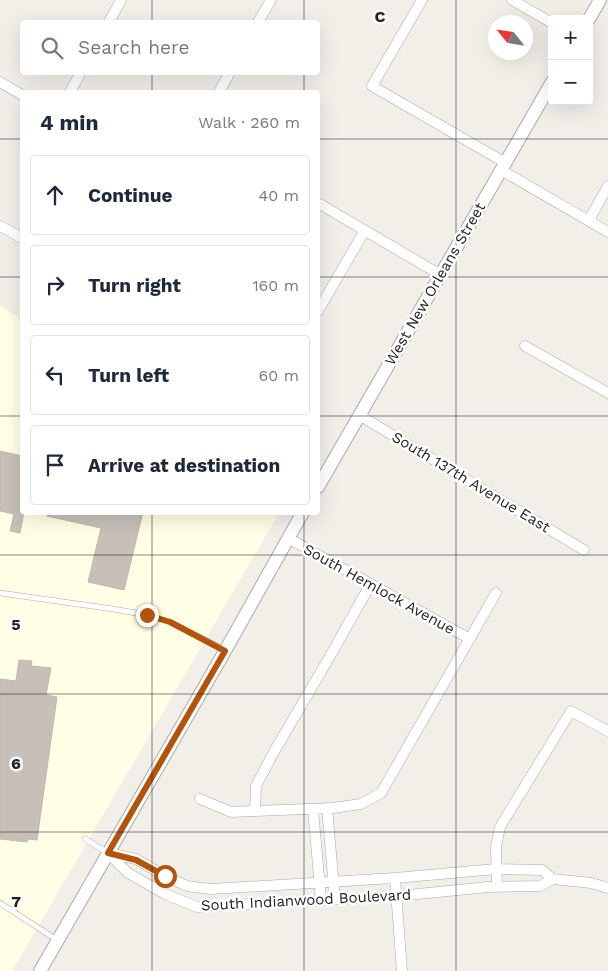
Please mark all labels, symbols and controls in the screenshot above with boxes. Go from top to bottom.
text: C [375,7,386,26]
north arrow [488,15,533,60]
map controls [548,15,593,105]
button: + [548,15,593,60]
search box [20,20,320,75]
icon: search [38,34,66,62]
text: Search here [78,36,189,59]
button: − [548,60,593,105]
text: 4 min [40,110,98,135]
text: Walk · 260 m [198,113,300,132]
icon: ahead [41,181,69,209]
text: Continue [88,184,172,207]
text: 40 m [259,186,299,205]
street label: West New Orleans Street [381,199,489,369]
icon: right [41,271,69,299]
text: Turn right [88,274,181,297]
text: 160 m [252,276,299,295]
icon: left [41,361,69,389]
text: Turn left [88,364,169,387]
text: 60 m [259,366,299,385]
street label: South 137th Avenue East [389,428,554,537]
icon: arrive [41,451,69,479]
text: Arrive at destination [88,454,280,477]
street label: South Hemlock Avenue [300,540,458,638]
route end [136,604,159,627]
text: 5 [11,615,21,634]
text: 6 [11,754,21,773]
route start [154,865,177,888]
street label: South Indianwood Boulevard [200,886,412,914]
text: 7 [11,892,21,911]

